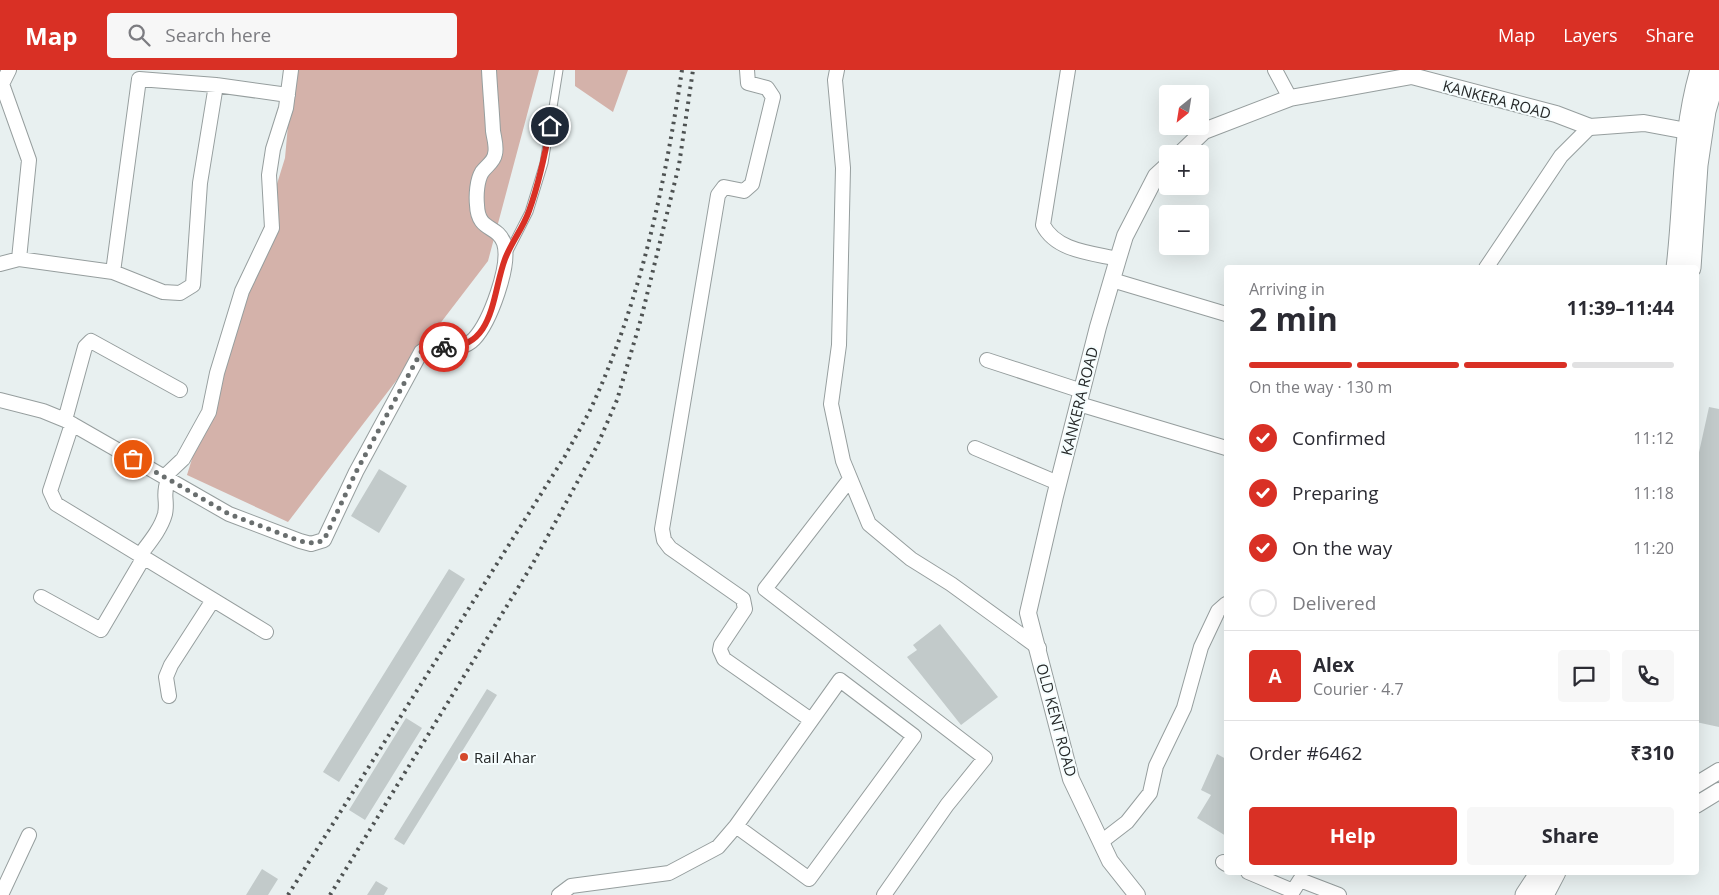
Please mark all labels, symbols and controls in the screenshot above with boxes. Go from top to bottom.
search box [107,13,457,58]
text: Map [25,19,77,52]
icon: search [125,21,153,49]
text: Search here [165,22,271,48]
text: Map [1498,23,1535,47]
text: Layers [1563,23,1618,47]
text: Share [1646,23,1694,47]
street label: KANKERA ROAD [1441,75,1553,123]
north arrow [1159,85,1209,135]
map controls [1159,85,1209,255]
pin [529,105,571,147]
icon: home [536,112,564,140]
button: + [1159,145,1209,195]
button: − [1159,205,1209,255]
text: Arriving in [1249,278,1325,300]
text: 11:39–11:44 [1567,295,1674,321]
text: 2 min [1249,297,1338,340]
courier [419,322,469,372]
icon: bike [430,333,458,361]
street label: KANKERA ROAD [1056,345,1102,457]
text: On the way · 130 m [1249,376,1392,398]
icon: check [1249,424,1277,452]
text: Confirmed [1292,425,1386,451]
text: 11:12 [1633,427,1674,449]
pin [112,438,154,480]
icon: bag [119,445,147,473]
icon: check [1249,479,1277,507]
text: Preparing [1292,480,1379,506]
text: 11:18 [1633,482,1674,504]
icon: check [1249,534,1277,562]
text: On the way [1292,535,1392,561]
text: 11:20 [1633,537,1674,559]
text: Delivered [1292,590,1376,616]
button: chat [1558,650,1610,702]
button: phone [1622,650,1674,702]
text: Alex [1313,652,1354,678]
street label: OLD KENT ROAD [1032,661,1082,779]
text: A [1268,663,1282,689]
text: Courier · 4.7 [1313,678,1404,700]
text: Order #6462 [1249,740,1362,766]
text: ₹310 [1631,740,1674,766]
place label: Rail Ahar [474,747,536,767]
marker: Rail Ahar [458,751,470,763]
button: Help [1249,807,1457,865]
button: Share [1467,807,1674,865]

